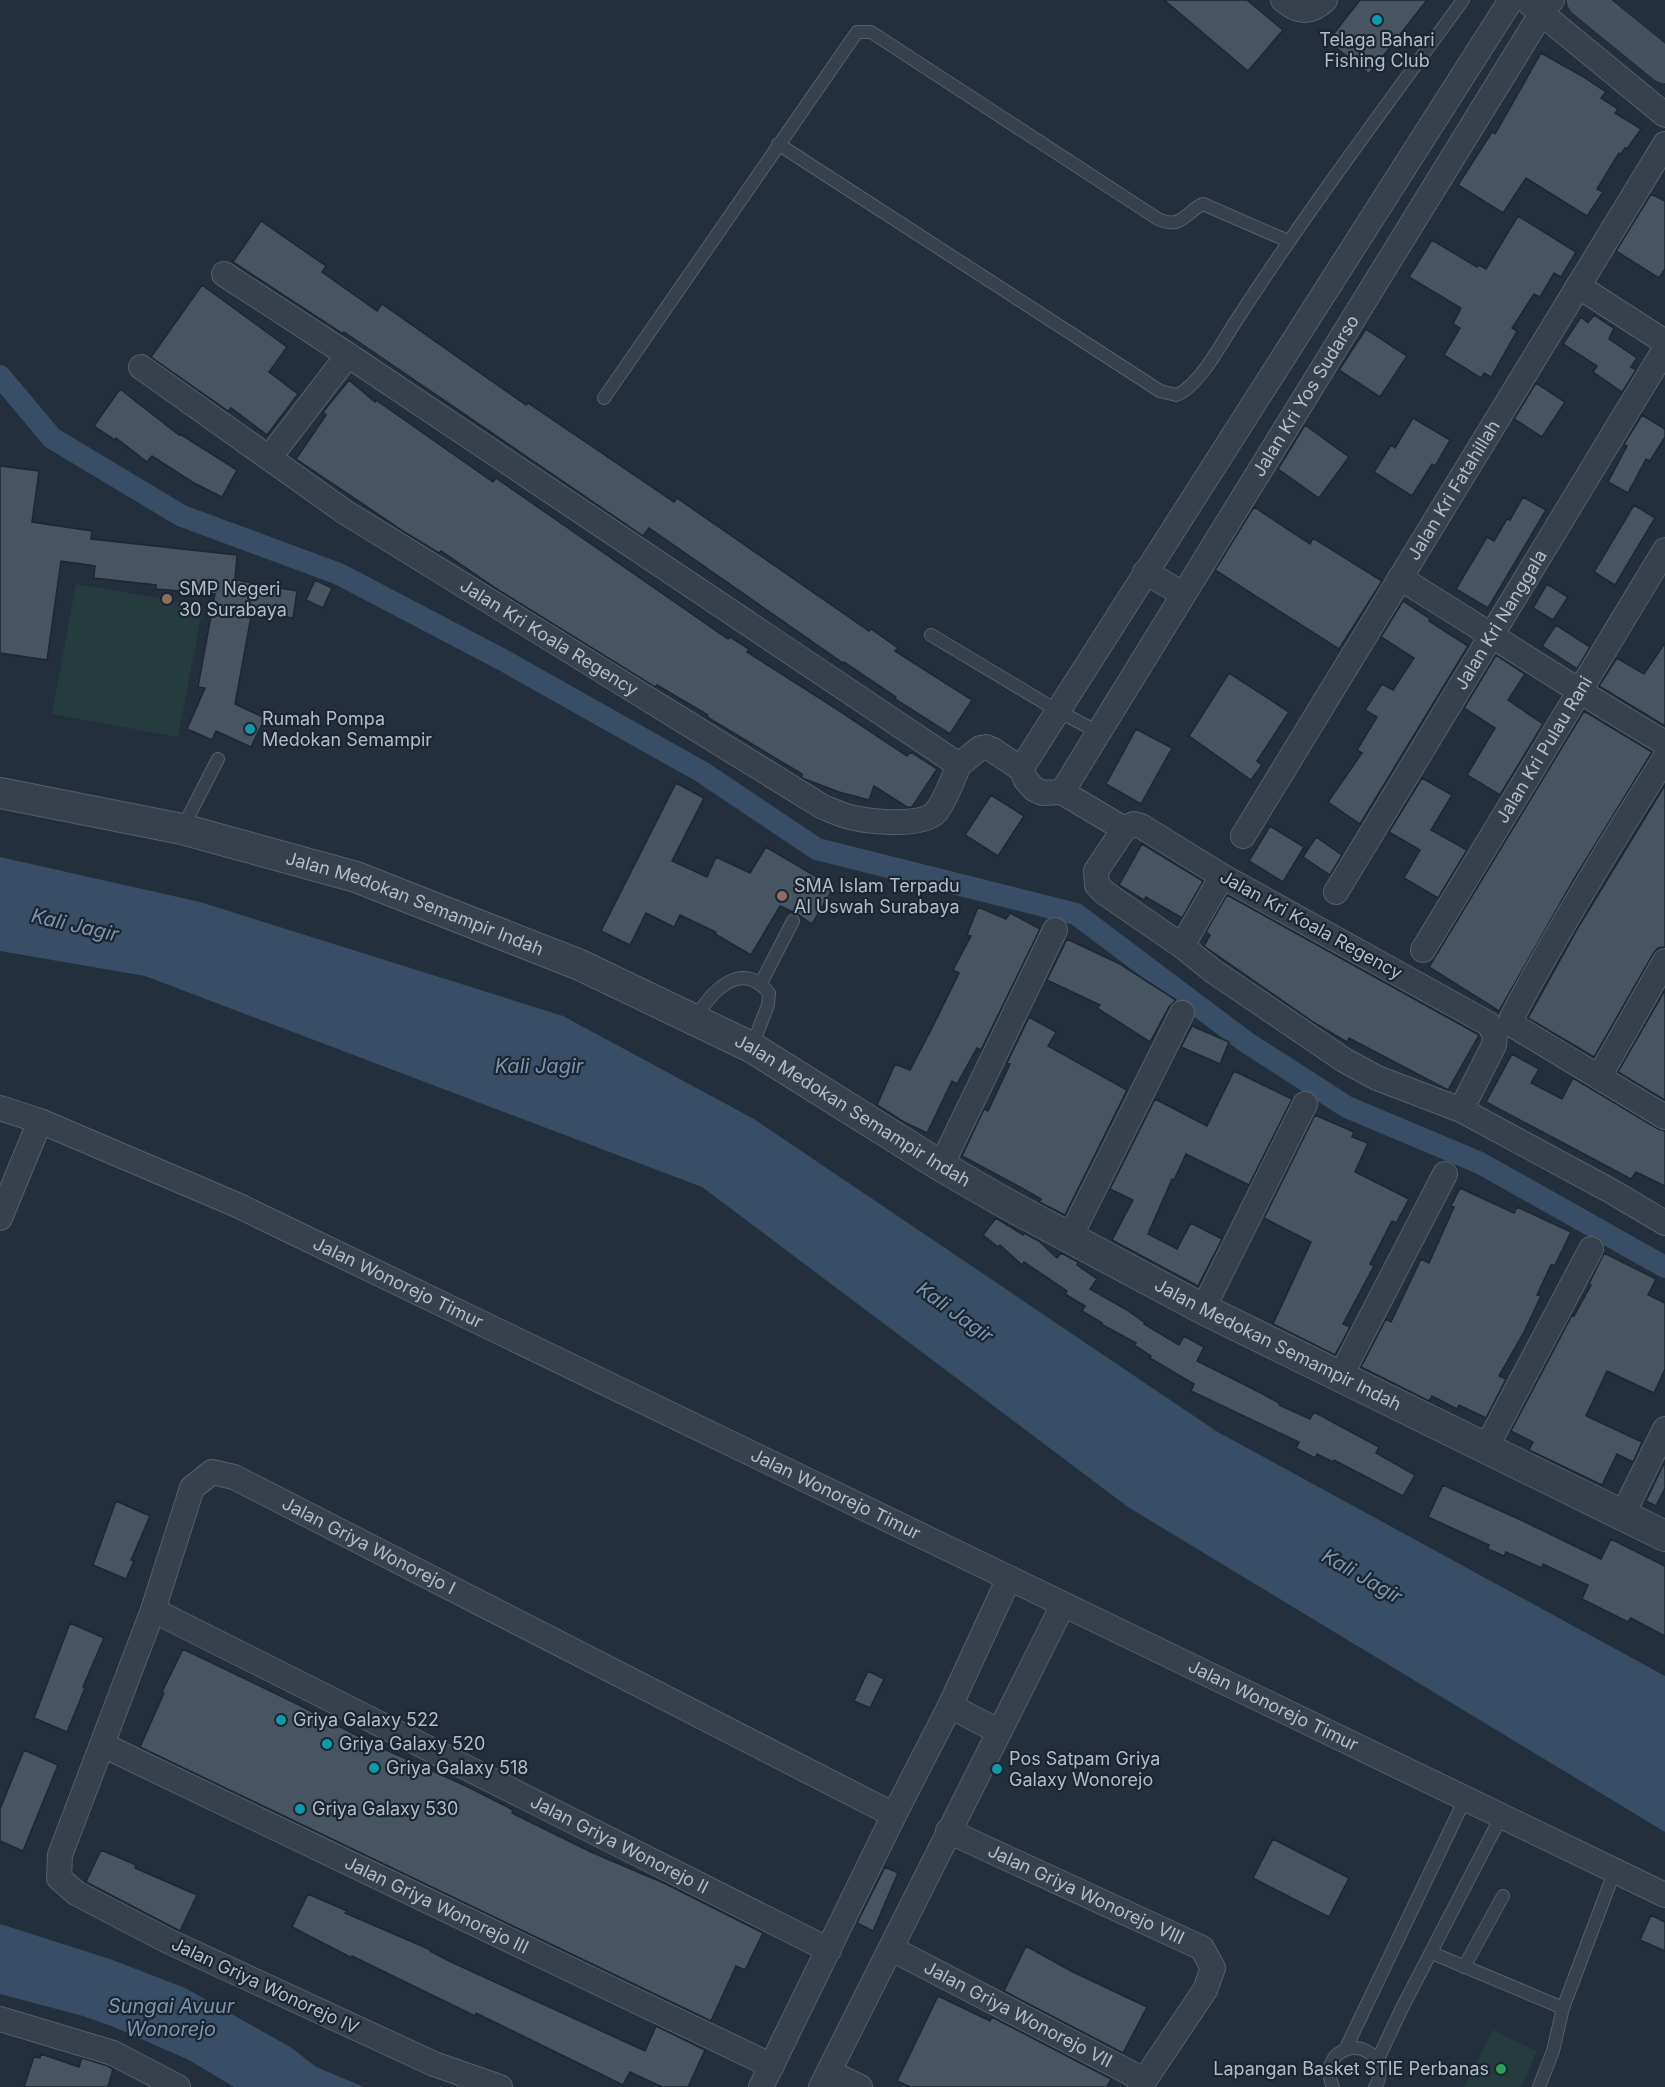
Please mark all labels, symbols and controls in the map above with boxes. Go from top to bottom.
marker: Telaga Bahari Fishing Club [1370,13,1384,27]
place label: Telaga Bahari Fishing Club [1319,29,1435,71]
street label: Jalan Kri Yos Sudarso [1248,311,1363,480]
street label: Jalan Kri Fatahillah [1403,416,1504,564]
street label: Jalan Kri Nanggala [1450,546,1551,694]
street label: Jalan Kri Koala Regency [456,575,642,700]
place label: SMP Negeri 30 Surabaya [179,578,287,620]
marker: SMP Negeri 30 Surabaya [160,592,174,606]
street label: Jalan Kri Pulau Rani [1491,672,1596,827]
place label: Rumah Pompa Medokan Semampir [262,708,432,750]
marker: Rumah Pompa Medokan Semampir [243,722,257,736]
street label: Jalan Medokan Semampir Indah [283,847,547,960]
street label: Jalan Kri Koala Regency [1216,866,1406,983]
place label: SMA Islam Terpadu Al Uswah Surabaya [794,875,960,917]
marker: SMA Islam Terpadu Al Uswah Surabaya [775,889,789,903]
water label: Kali Jagir [29,903,121,947]
street label: Jalan Medokan Semampir Indah [731,1030,974,1191]
water label: Kali Jagir [495,1054,584,1078]
street label: Jalan Wonorejo Timur [310,1232,487,1332]
street label: Jalan Medokan Semampir Indah [1151,1274,1405,1415]
water label: Kali Jagir [912,1276,998,1348]
street label: Jalan Wonorejo Timur [747,1444,924,1544]
street label: Jalan Griya Wonorejo I [279,1492,459,1599]
water label: Kali Jagir [1318,1543,1407,1609]
street label: Jalan Wonorejo Timur [1185,1655,1362,1755]
place label: Griya Galaxy 522 [293,1709,439,1730]
marker: Griya Galaxy 522 [274,1713,288,1727]
place label: Griya Galaxy 520 [339,1733,485,1754]
marker: Griya Galaxy 520 [320,1737,334,1751]
place label: Pos Satpam Griya Galaxy Wonorejo [1009,1748,1160,1790]
place label: Griya Galaxy 518 [386,1757,528,1778]
marker: Griya Galaxy 518 [367,1761,381,1775]
marker: Pos Satpam Griya Galaxy Wonorejo [990,1762,1004,1776]
street label: Jalan Griya Wonorejo II [527,1791,712,1898]
place label: Griya Galaxy 530 [312,1798,458,1819]
marker: Griya Galaxy 530 [293,1802,307,1816]
street label: Jalan Griya Wonorejo VIII [985,1840,1188,1948]
street label: Jalan Griya Wonorejo III [341,1852,532,1958]
street label: Jalan Griya Wonorejo IV [168,1933,362,2038]
street label: Jalan Griya Wonorejo VII [921,1957,1116,2072]
water label: Sungai Avuur Wonorejo [108,1994,235,2041]
place label: Lapangan Basket STIE Perbanas [1213,2058,1489,2079]
marker: Lapangan Basket STIE Perbanas [1494,2062,1508,2076]

